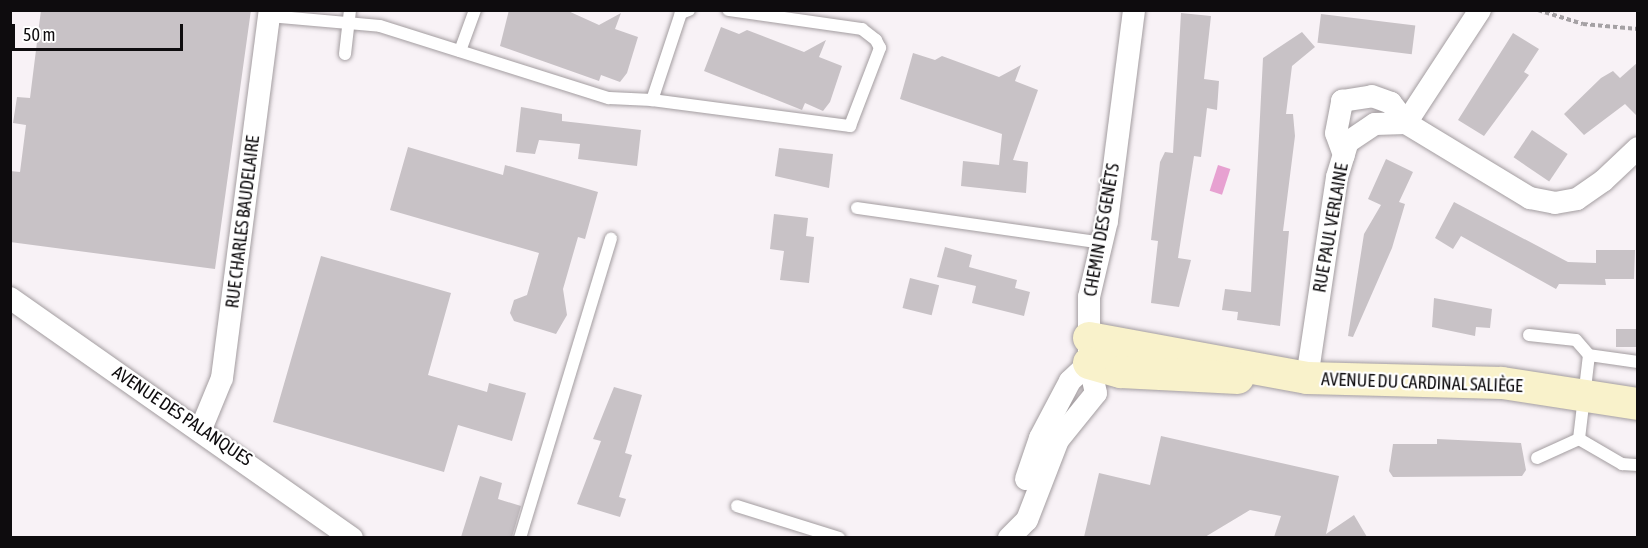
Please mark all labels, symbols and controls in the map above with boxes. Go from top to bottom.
scale bar [15,12,186,50]
text: 50 m [23,24,55,45]
street label: RUE CHARLES BAUDELAIRE [222,135,264,309]
street label: CHEMIN DES GENÊTS [1080,162,1124,298]
street label: RUE PAUL VERLAINE [1309,162,1353,294]
street label: AVENUE DES PALANQUES [108,361,256,471]
street label: AVENUE DU CARDINAL SALIÈGE [1321,369,1523,397]

